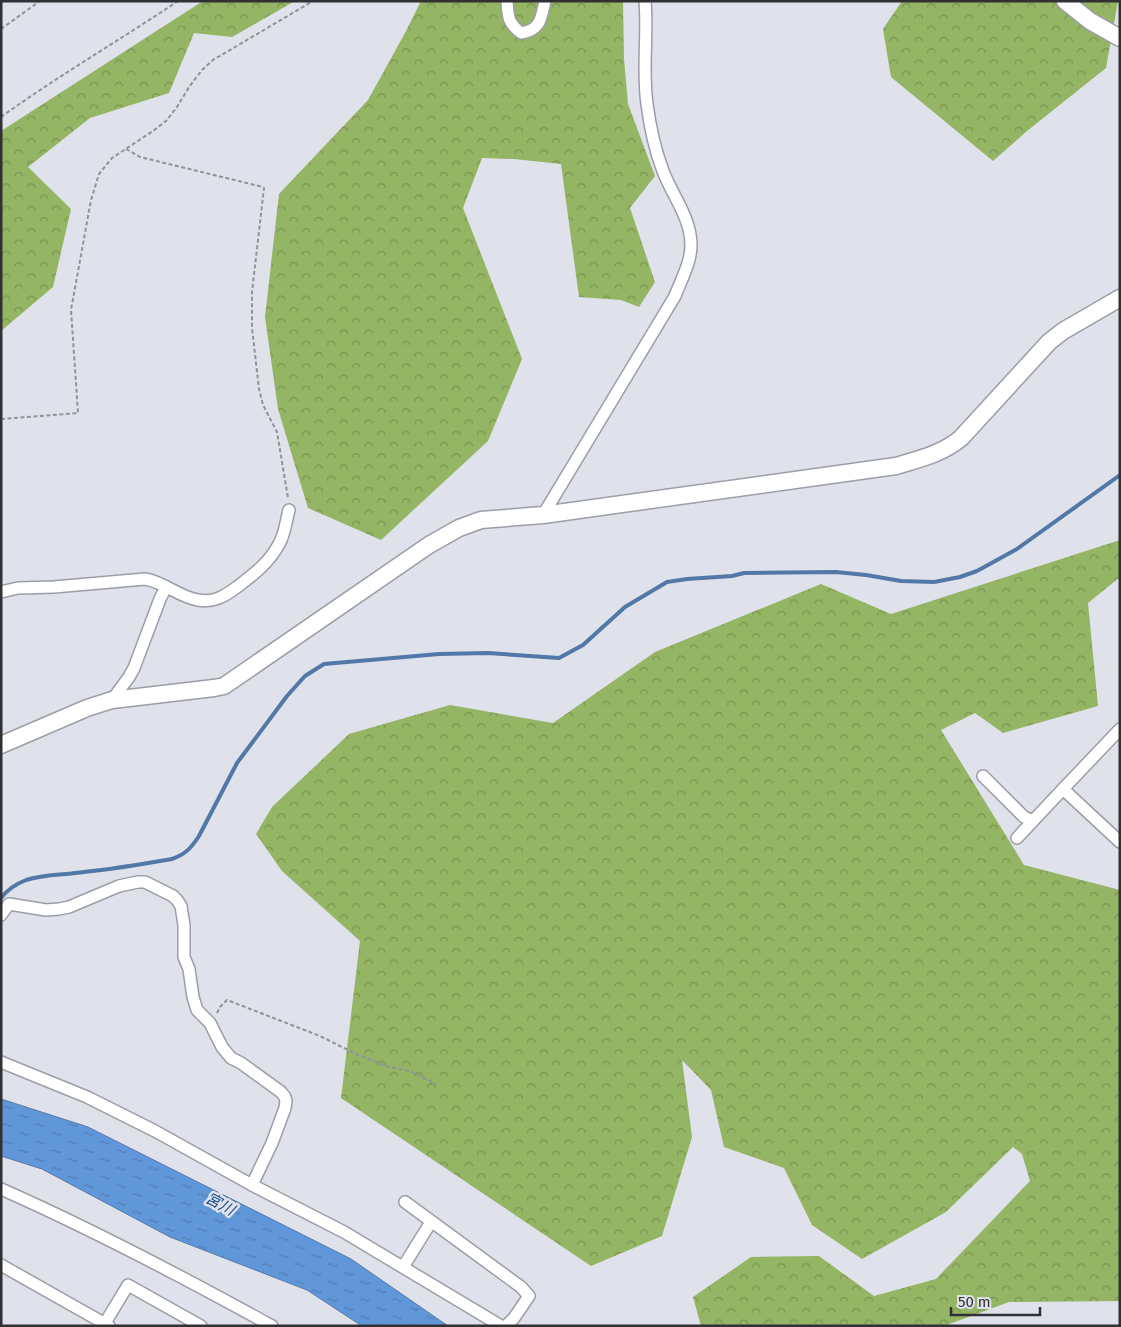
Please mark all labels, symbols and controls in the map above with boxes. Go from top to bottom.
water label: 宮川 [203,1189,239,1220]
scale bar [951,1284,1040,1316]
text: 50 m [958,1293,991,1311]

